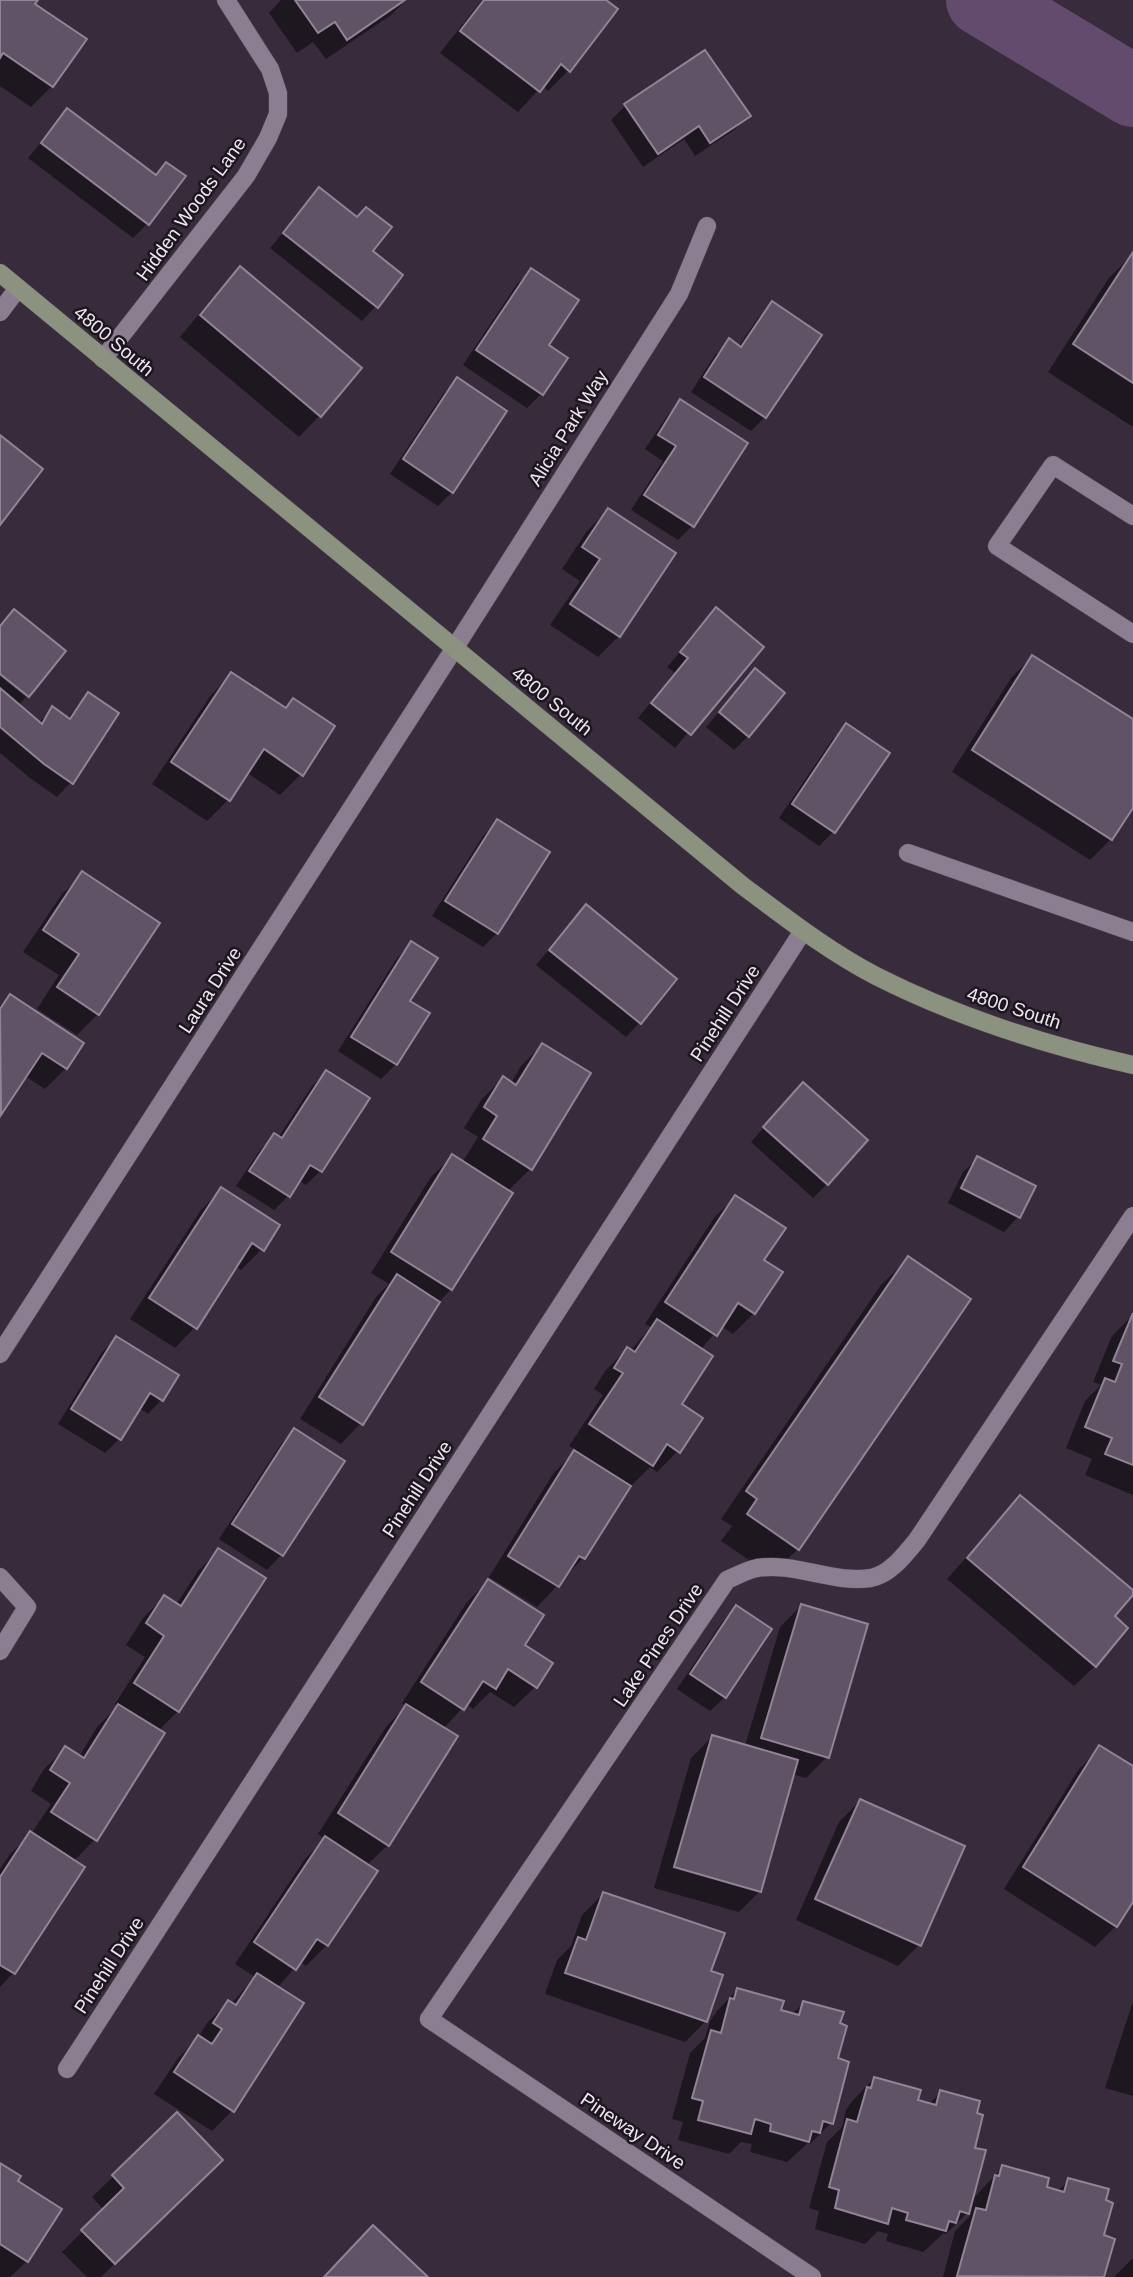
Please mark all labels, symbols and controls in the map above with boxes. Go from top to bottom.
street label: Hidden Woods Lane [132,133,250,285]
street label: 4800 South [70,302,158,380]
street label: Alicia Park Way [524,366,612,490]
street label: 4800 South [508,662,596,740]
street label: Laura Drive [174,943,246,1037]
street label: Pinehill Drive [686,961,764,1065]
street label: 4800 South [965,983,1063,1033]
street label: Pinehill Drive [378,1437,456,1541]
street label: Lake Pines Drive [609,1580,707,1710]
street label: Pinehill Drive [70,1913,148,2017]
street label: Pineway Drive [577,2088,689,2174]

